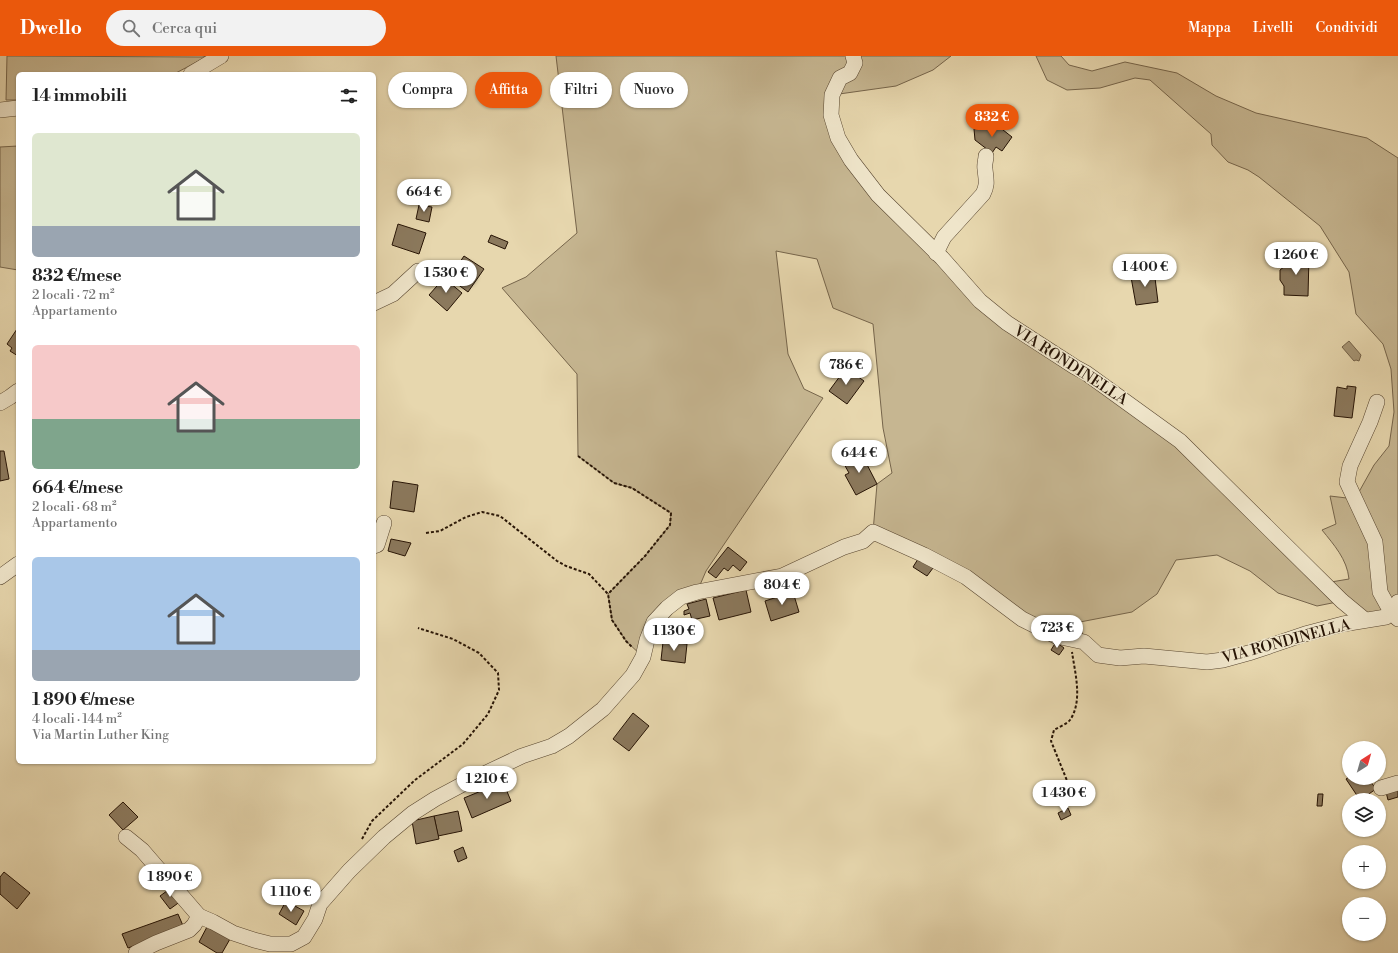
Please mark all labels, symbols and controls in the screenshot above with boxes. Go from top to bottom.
search box [106,10,386,46]
text: Dwello [20,16,82,40]
icon: search [120,17,142,39]
text: Cerca qui [152,19,217,38]
text: Mappa [1188,19,1231,37]
text: Livelli [1253,19,1293,37]
text: Condividi [1315,19,1378,37]
chip: Compra [388,72,467,108]
chip: Affitta [475,72,542,108]
chip: Filtri [550,72,612,108]
chip: Nuovo [620,72,688,108]
text: 14 immobili [32,85,127,107]
icon: filters [338,85,360,107]
pin: 832 € [964,104,1020,138]
text: 832 € [975,109,1009,125]
icon: home [160,159,232,231]
pin: 664 € [396,179,452,213]
text: 664 € [406,184,442,200]
pin: 1 260 € [1259,242,1333,276]
text: 1 260 € [1274,247,1318,263]
pin: 1 400 € [1108,254,1182,288]
text: 1 400 € [1122,259,1168,275]
pin: 1 530 € [409,260,483,294]
text: 832 €/mese [32,265,122,287]
text: 1 530 € [424,265,468,281]
text: 2 locali · 72 m² [32,287,114,303]
text: Appartamento [32,303,117,319]
street label: VIA RONDINELLA [1009,321,1132,410]
pin: 786 € [818,352,874,386]
text: 786 € [829,357,863,373]
icon: home [160,371,232,443]
pin: 644 € [831,440,887,474]
text: 644 € [841,445,877,461]
text: 664 €/mese [32,477,123,499]
text: 2 locali · 68 m² [32,499,117,515]
text: Appartamento [32,515,117,531]
pin: 804 € [754,572,810,606]
text: 804 € [764,577,801,593]
icon: home [160,583,232,655]
pin: 723 € [1029,615,1085,649]
street label: VIA RONDINELLA [1219,615,1353,668]
pin: 1 130 € [637,618,711,652]
text: 723 € [1040,620,1074,636]
text: 1 130 € [653,623,695,639]
text: 1 890 €/mese [32,689,135,711]
text: 4 locali · 144 m² [32,711,122,727]
text: Via Martin Luther King [32,727,169,743]
north arrow [1342,741,1386,785]
map controls [1342,741,1386,941]
pin: 1 210 € [450,766,524,800]
text: 1 210 € [466,771,508,787]
pin: 1 430 € [1027,780,1101,814]
text: 1 430 € [1042,785,1086,801]
button: layers [1342,793,1386,837]
button: + [1342,845,1386,889]
pin: 1 890 € [133,864,207,898]
text: 1 890 € [148,869,192,885]
pin: 1 110 € [254,879,328,913]
text: 1 110 € [271,884,311,900]
button: − [1342,897,1386,941]

